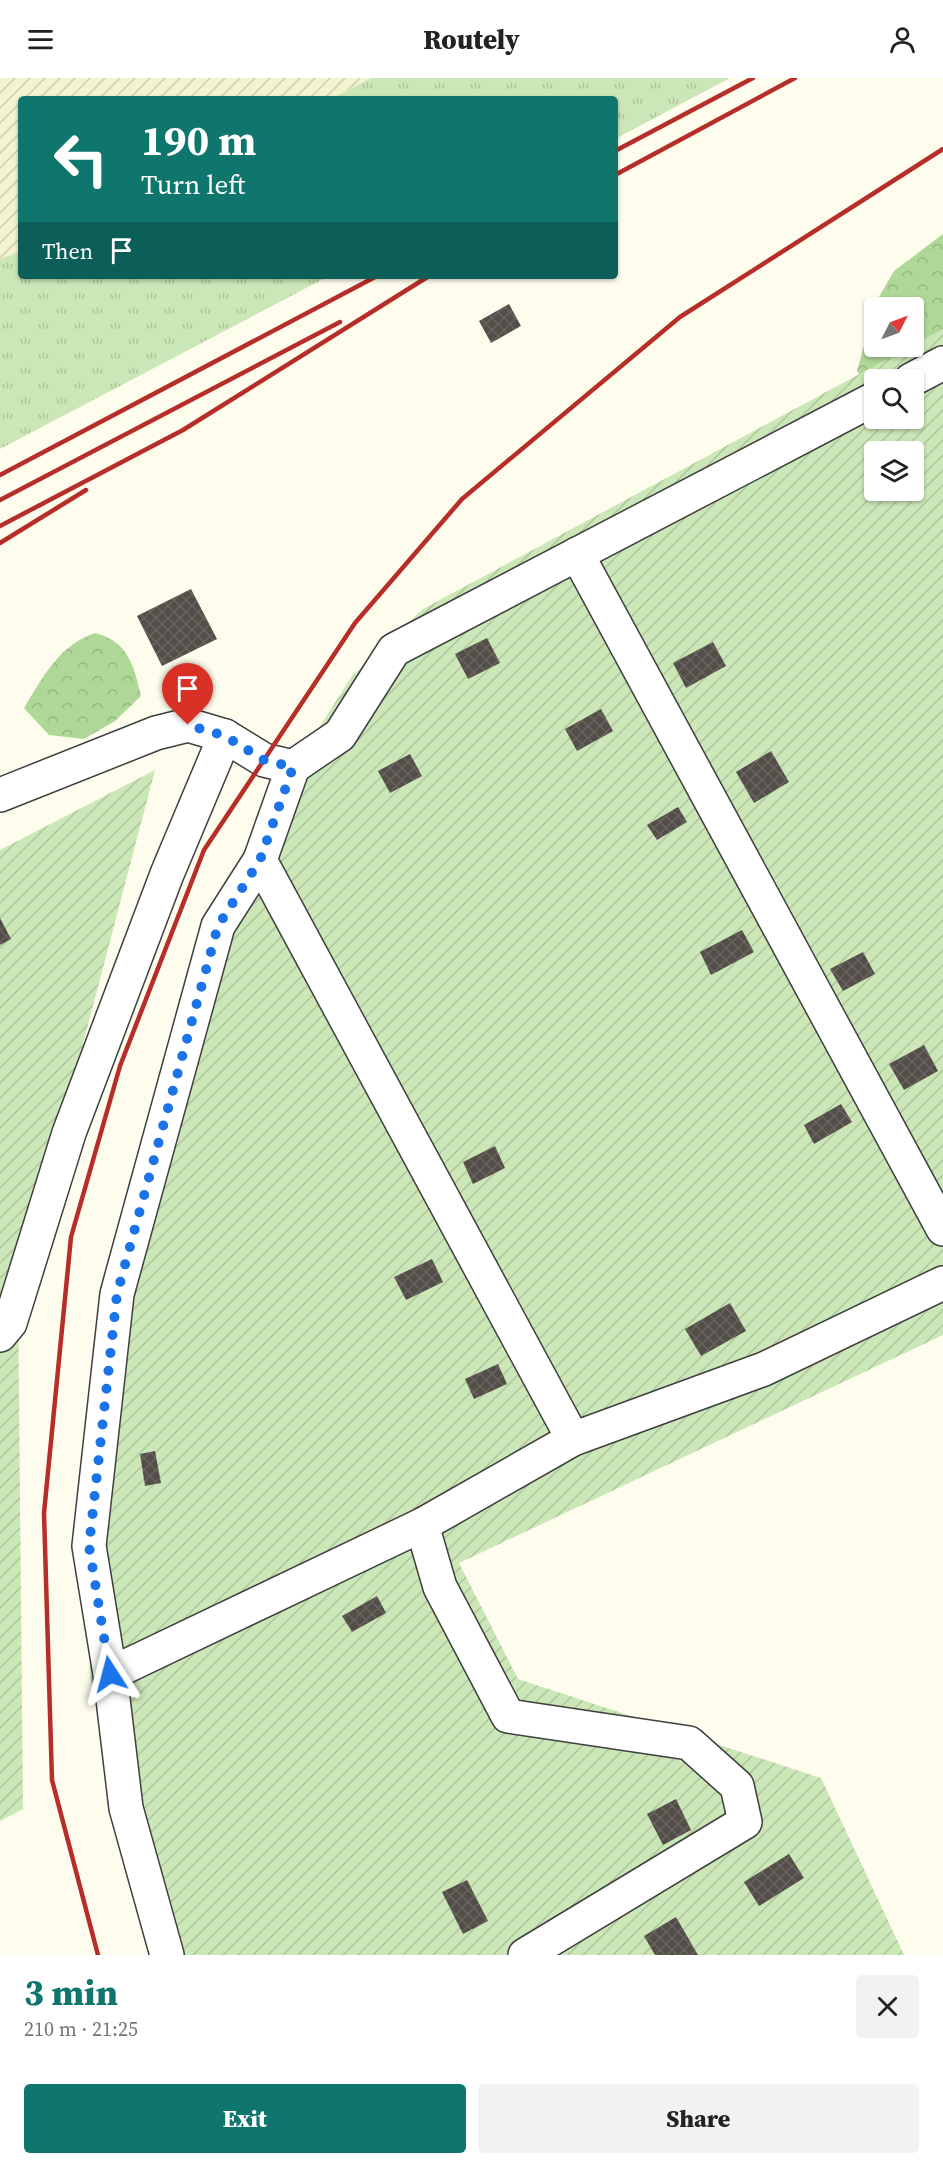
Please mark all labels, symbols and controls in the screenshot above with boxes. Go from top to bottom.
text: Routely [423,21,520,58]
icon: menu [24,23,57,56]
icon: person [886,23,919,56]
text: 190 m [141,111,256,169]
icon: left [42,120,120,198]
text: Turn left [141,166,245,203]
icon: arrive [105,234,138,267]
text: Then [42,236,93,266]
north arrow [864,297,924,357]
map controls [864,297,924,501]
button: search [864,369,924,429]
button: layers [864,441,924,501]
pin [162,663,213,725]
icon: arrive [171,672,204,705]
position arrow [78,1642,142,1706]
text: 3 min [24,1968,118,2017]
button: close [856,1975,919,2038]
text: 210 m · 21:25 [24,2015,138,2043]
button: Exit [24,2084,466,2153]
button: Share [478,2084,919,2153]

